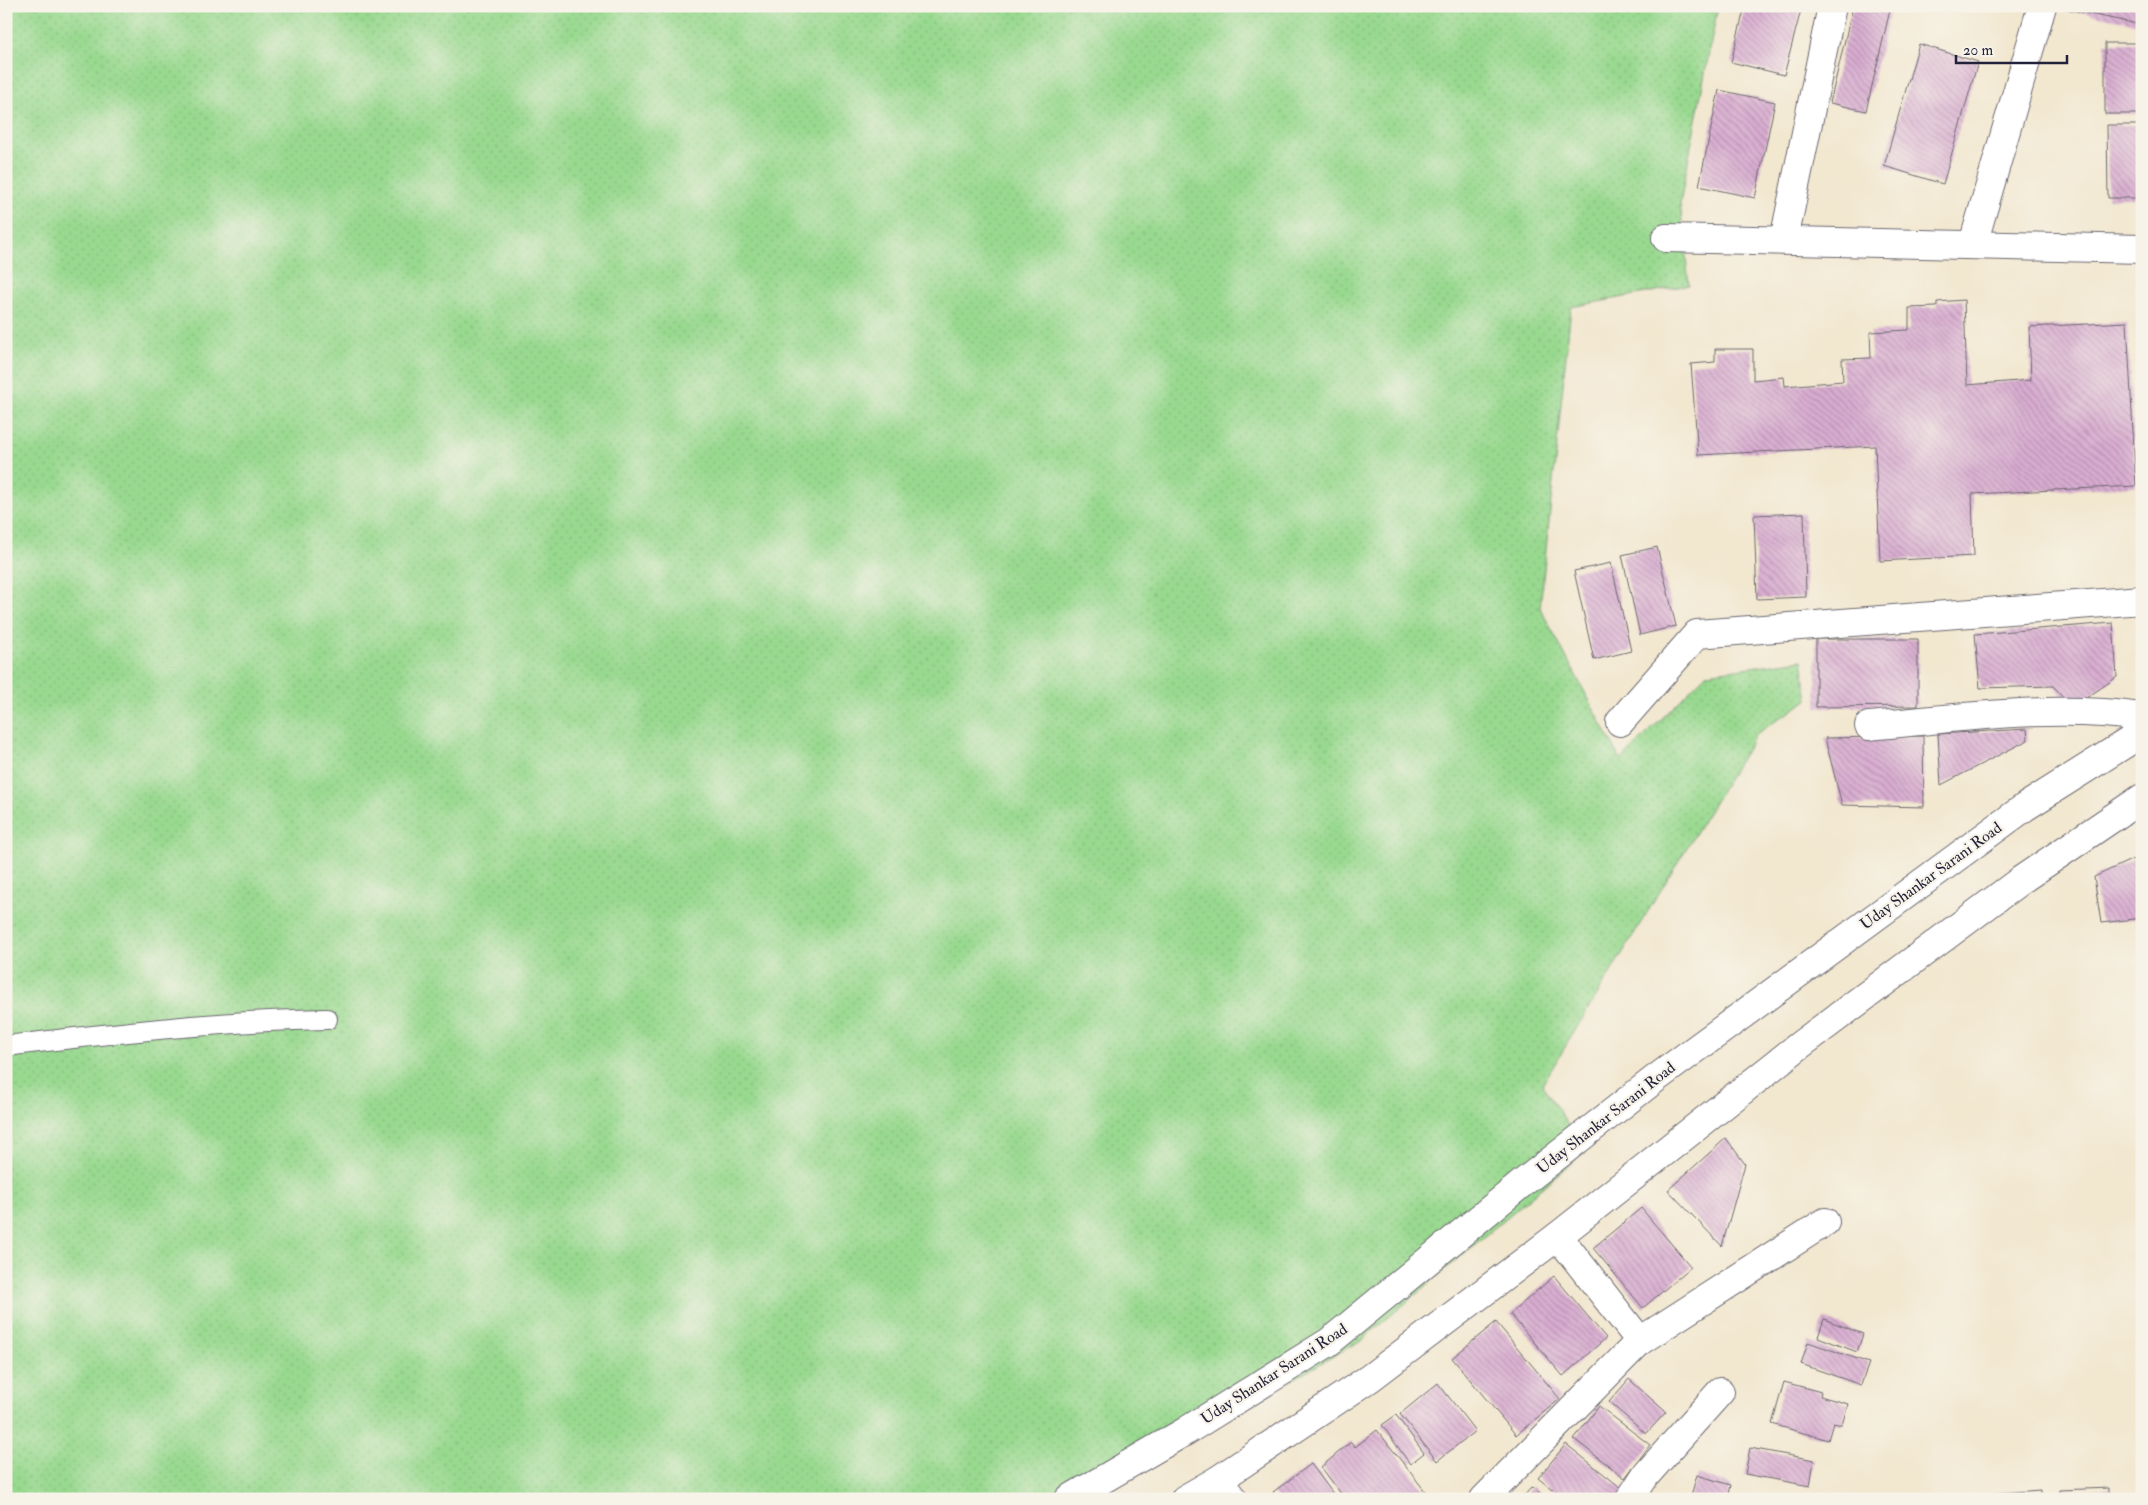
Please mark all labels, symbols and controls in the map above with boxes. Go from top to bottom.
scale bar [1956,32,2067,64]
text: 20 m [1963,41,1993,60]
street label: Uday Shankar Sarani Road [1856,818,2006,934]
street label: Uday Shankar Sarani Road [1533,1058,1679,1178]
street label: Uday Shankar Sarani Road [1197,1319,1351,1429]

